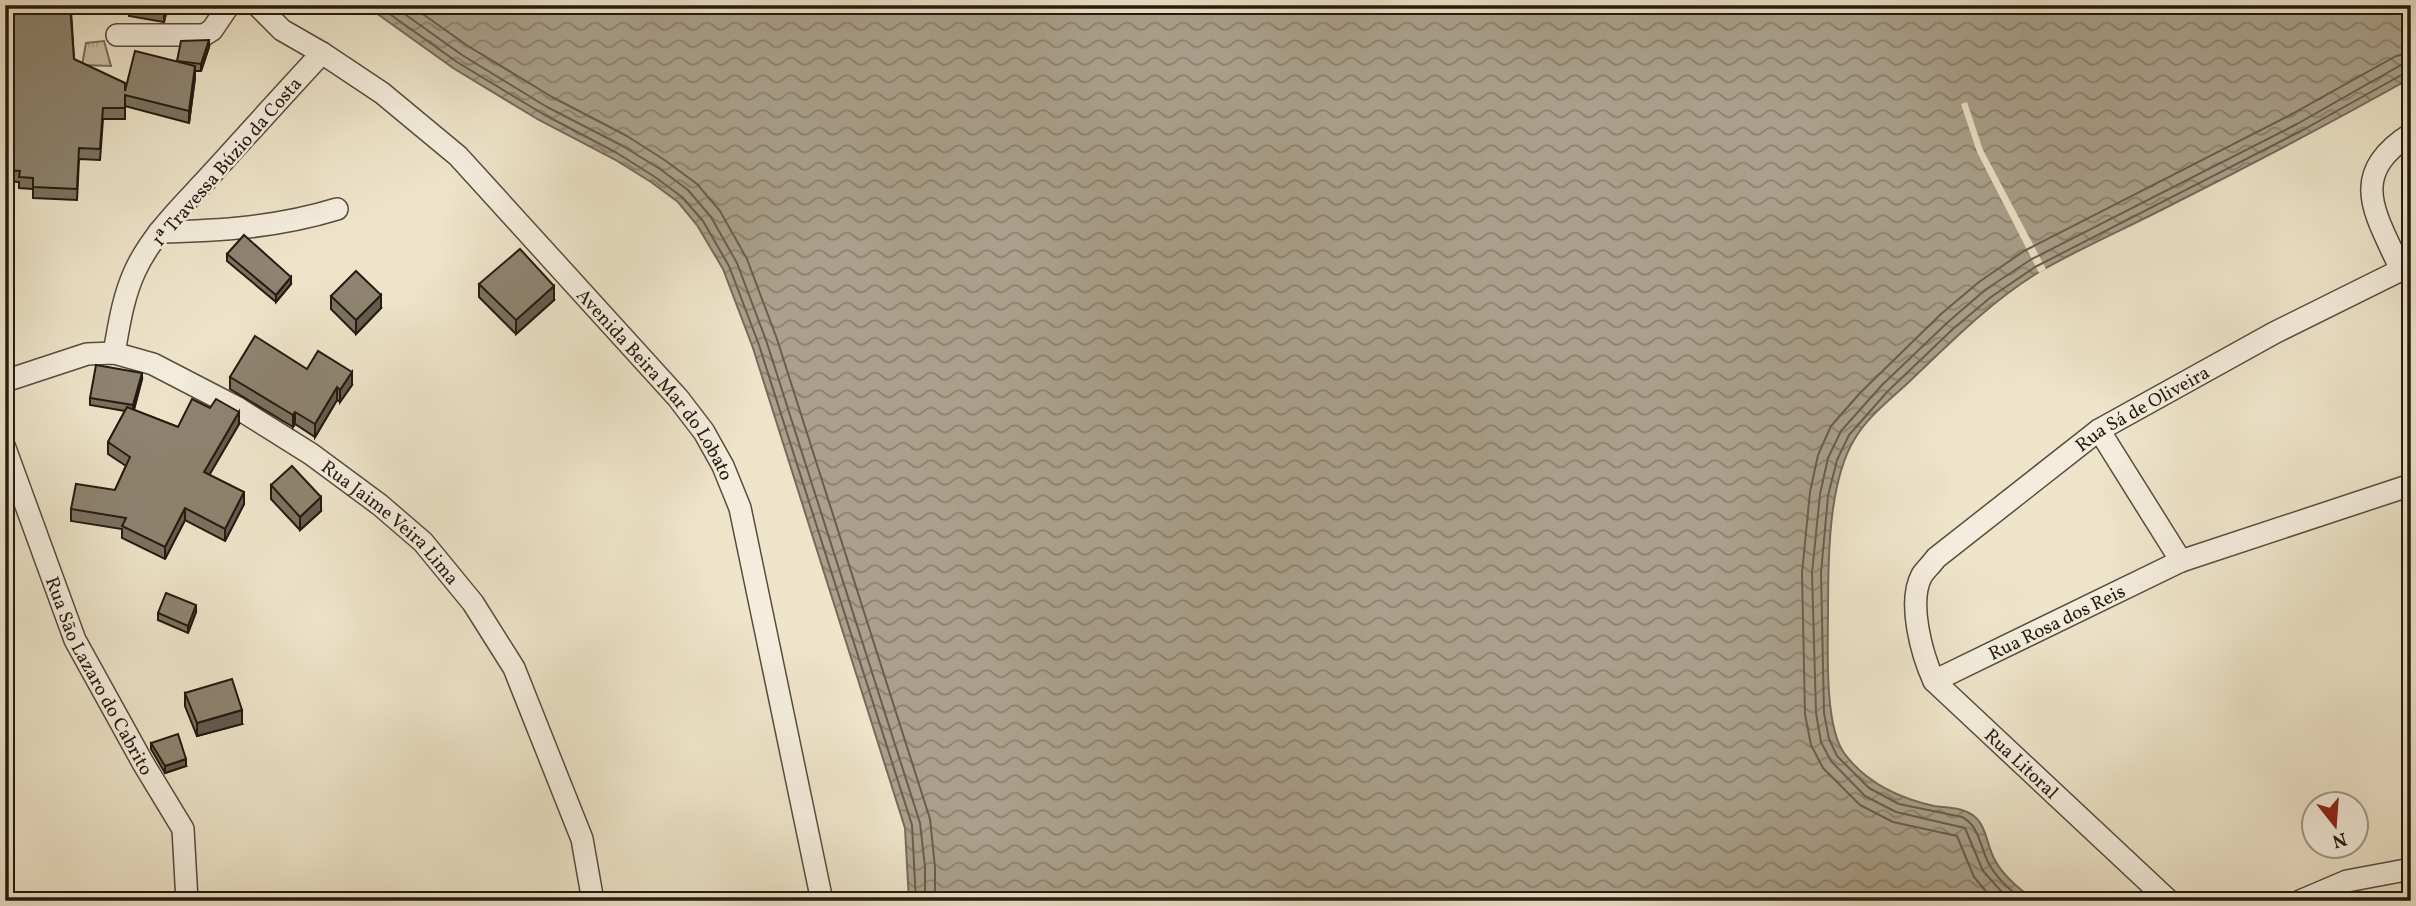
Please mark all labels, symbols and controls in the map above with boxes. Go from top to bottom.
street label: 1ª Travessa Búzio da Costa [147,72,308,253]
street label: Avenida Beira Mar do Lobato [570,284,738,485]
street label: Rua Sá de Oliveira [2070,360,2215,459]
street label: Rua Jaime Veira Lima [315,455,464,591]
street label: Rua São Lazaro do Cabrito [38,573,158,781]
street label: Rua Rosa dos Reis [1984,579,2130,668]
street label: Rua Litoral [1978,723,2064,806]
north arrow [2300,790,2370,860]
text: N [2329,825,2350,854]

